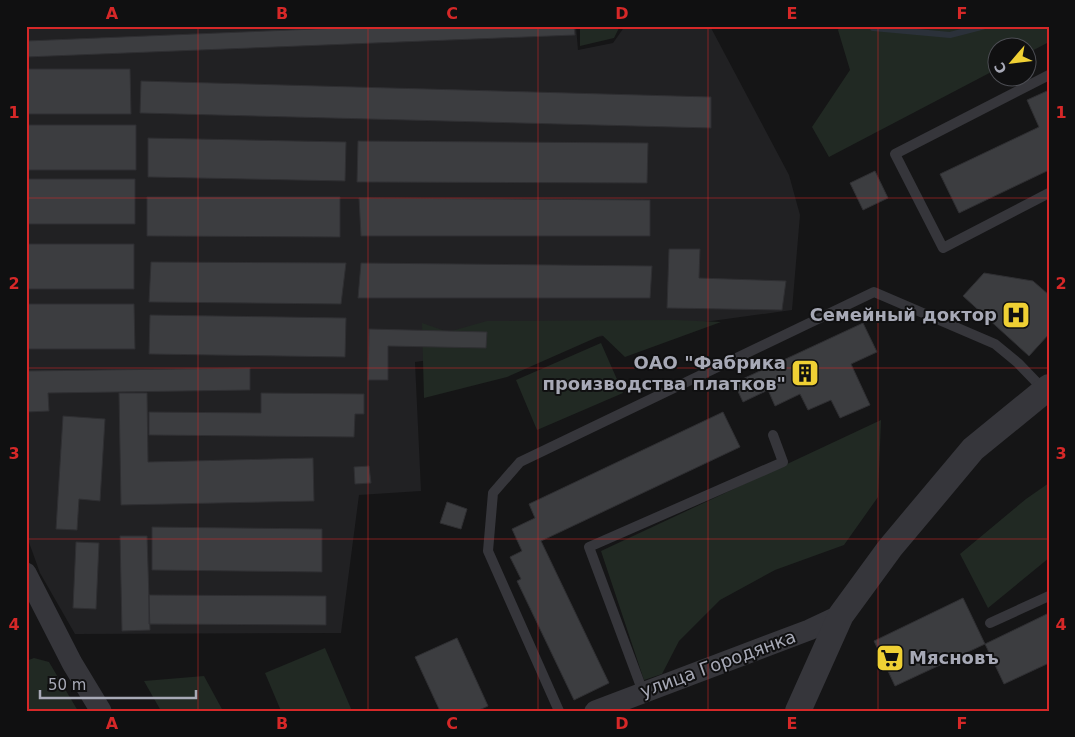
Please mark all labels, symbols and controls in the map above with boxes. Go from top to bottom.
text: A [106,4,119,23]
text: B [276,4,288,23]
text: C [446,4,458,23]
text: D [615,4,629,23]
text: E [787,4,797,23]
text: F [957,4,967,23]
north arrow [988,38,1038,88]
text: С [991,60,1010,76]
text: 1 [8,103,20,122]
text: 1 [1055,103,1067,122]
text: 2 [8,274,20,293]
text: 2 [1055,274,1067,293]
hospital icon: Семейный доктор [1001,300,1031,330]
place label: Семейный доктор [810,304,997,325]
place label: ОАО "Фабрика производства платков" [542,352,786,394]
building icon: ОАО "Фабрика производства платков" [790,358,820,388]
text: 3 [8,444,20,463]
text: 3 [1055,444,1067,463]
text: 4 [8,615,20,634]
text: 4 [1055,615,1067,634]
street label: улица Городянка [637,626,799,701]
supermarket icon: Мясновъ [875,643,905,673]
place label: Мясновъ [909,647,999,668]
scale bar [40,667,196,699]
text: 50 m [48,676,86,694]
text: A [106,714,119,733]
text: B [276,714,288,733]
text: C [446,714,458,733]
text: D [615,714,629,733]
text: E [787,714,797,733]
text: F [957,714,967,733]

